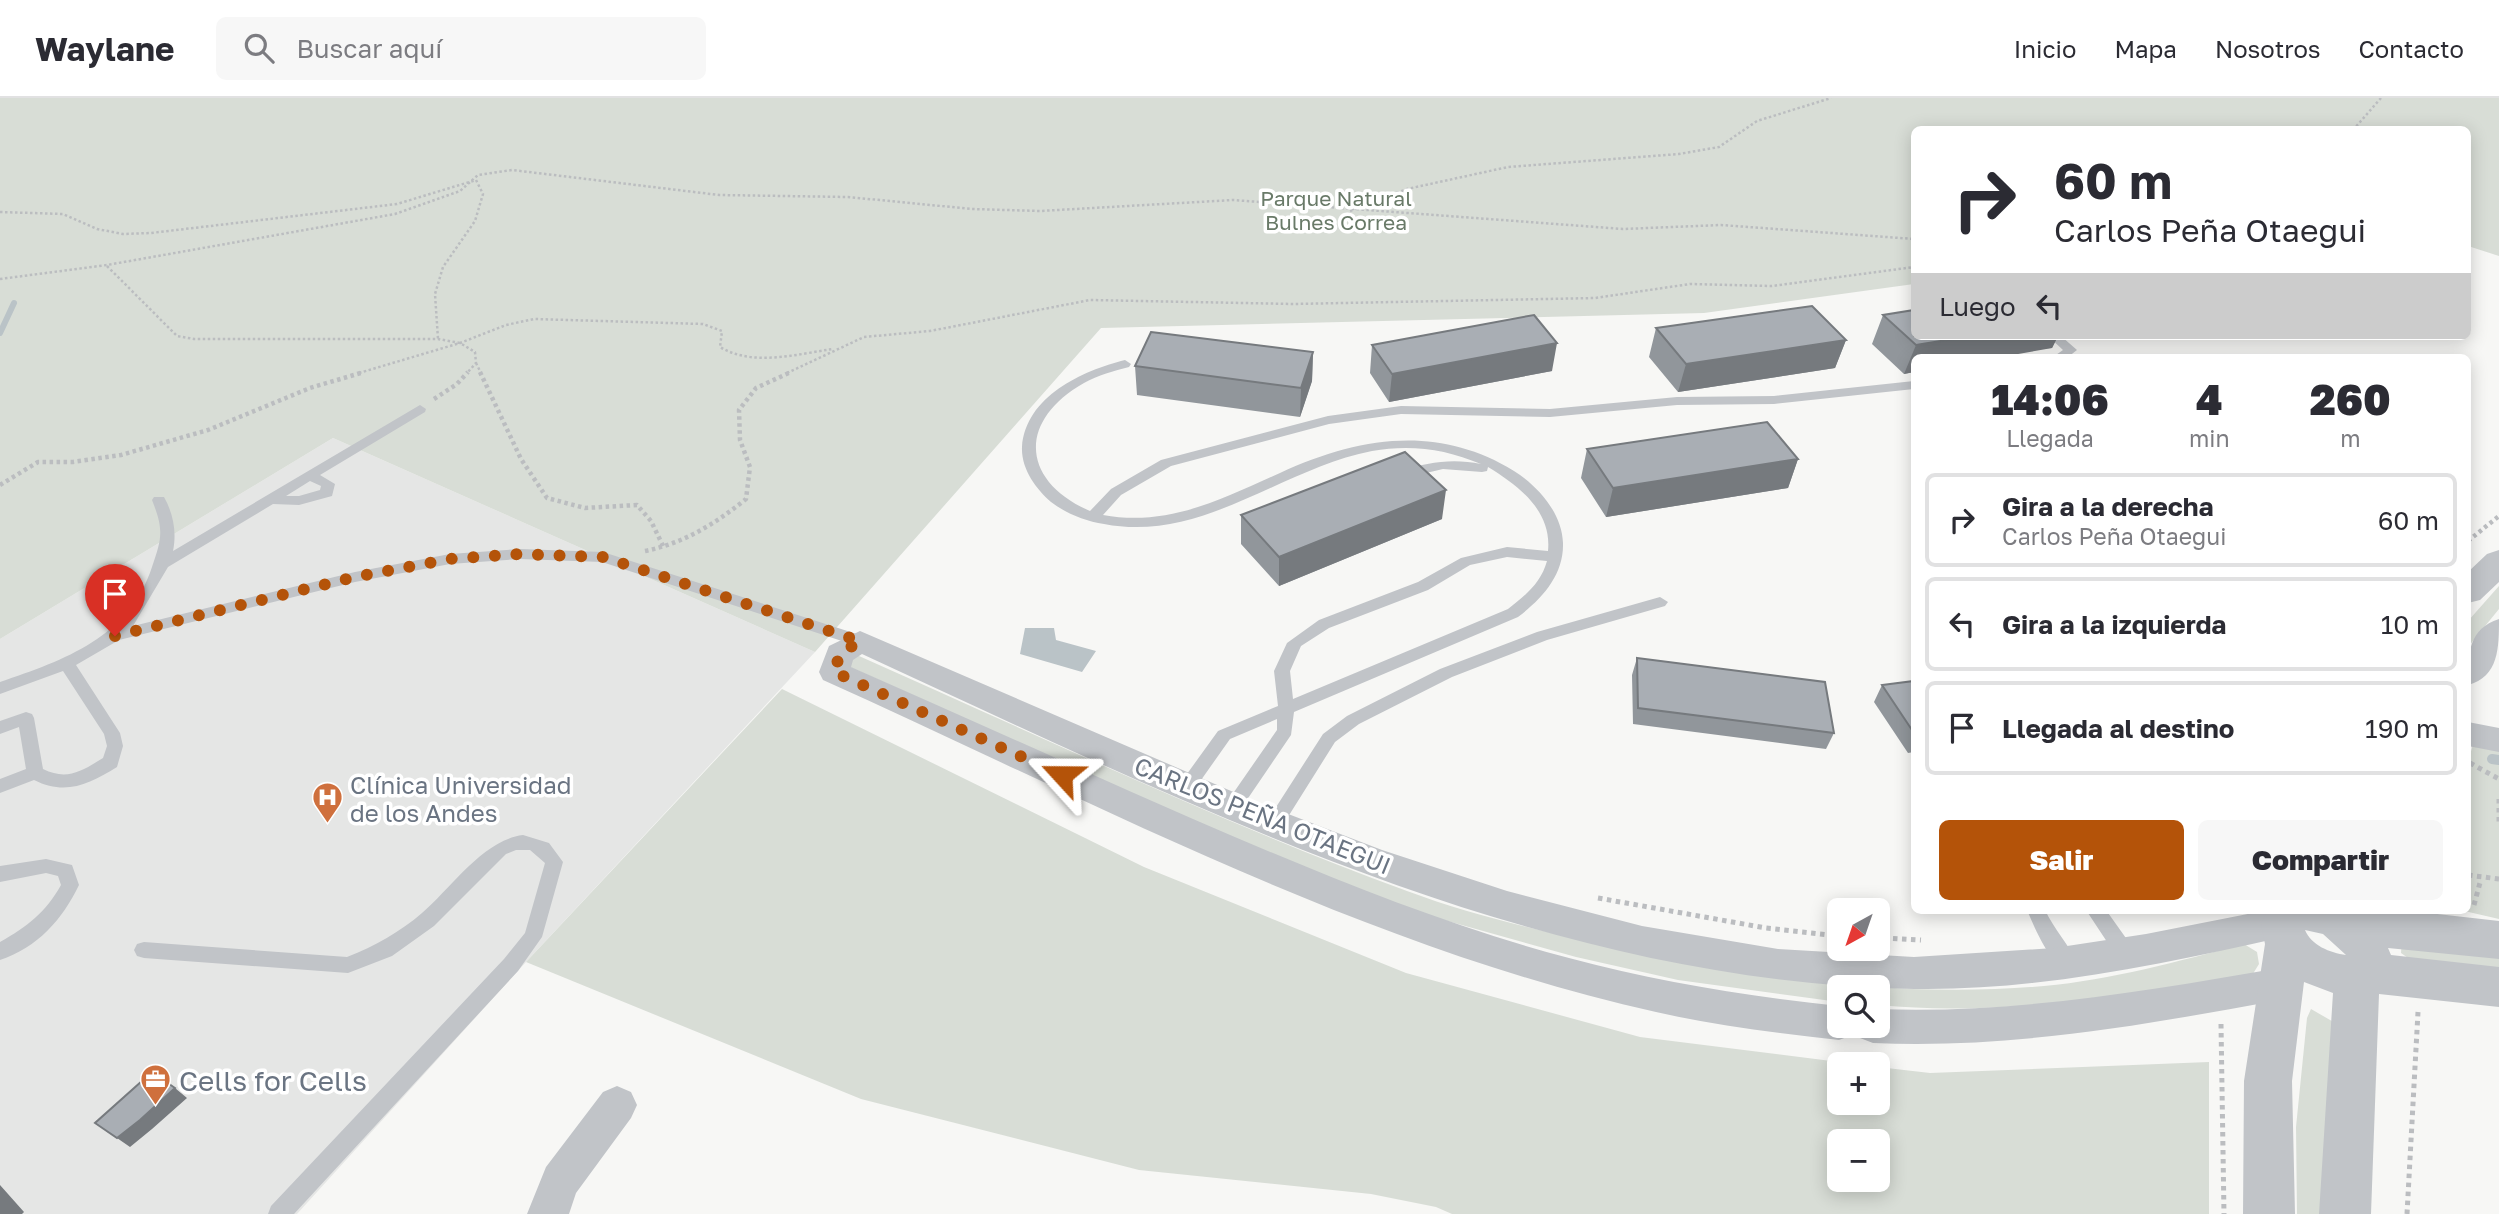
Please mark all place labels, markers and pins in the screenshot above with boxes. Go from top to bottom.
pin [85,564,145,636]
place label: Clínica Universidad de los Andes [350,770,571,827]
hospital icon: Clínica Universidad de los Andes [310,781,344,825]
office icon: Cells for Cells [139,1063,173,1107]
place label: Cells for Cells [179,1064,367,1097]

